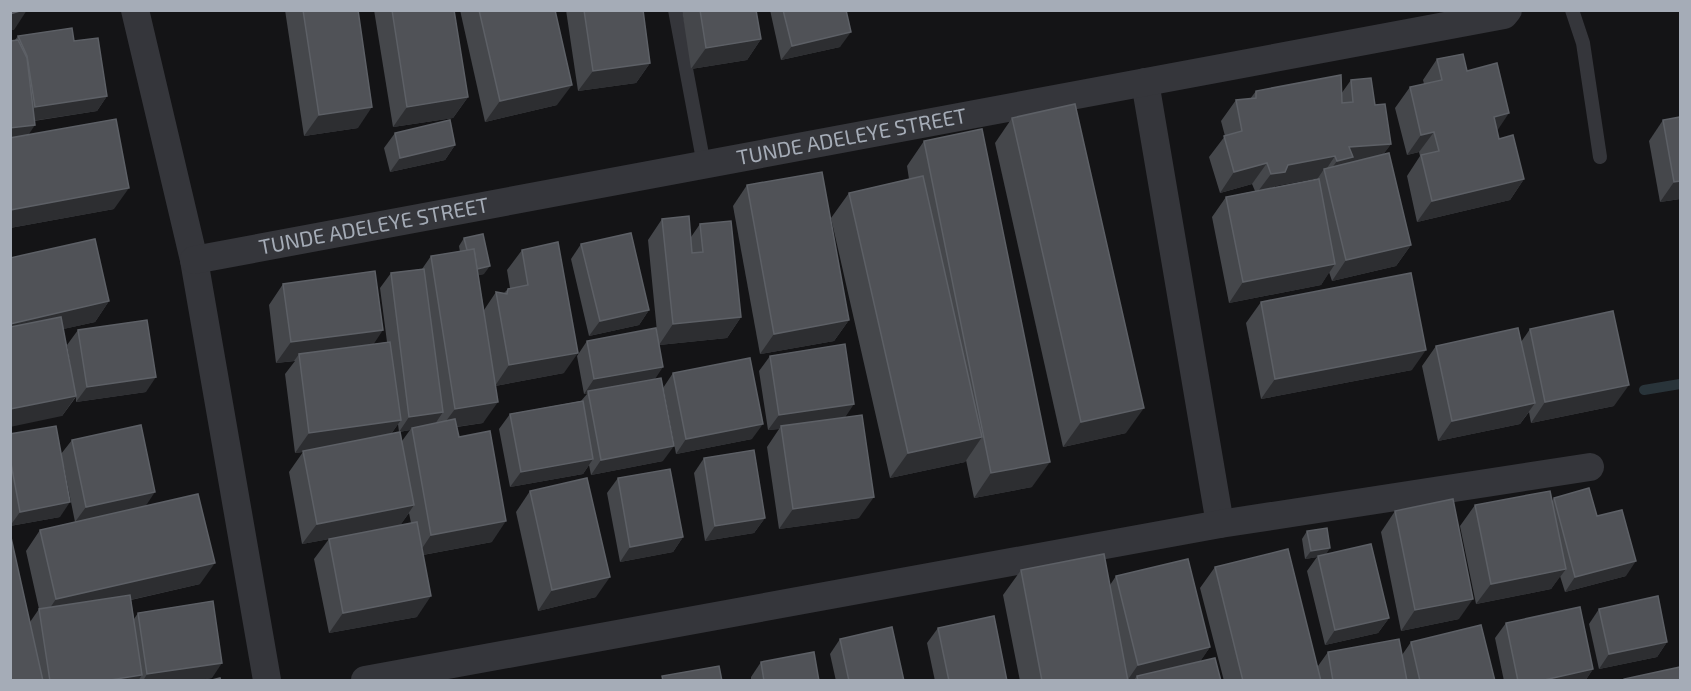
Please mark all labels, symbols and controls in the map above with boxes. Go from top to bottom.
street label: TUNDE ADELEYE STREET [734,102,968,169]
street label: TUNDE ADELEYE STREET [257,191,491,259]

